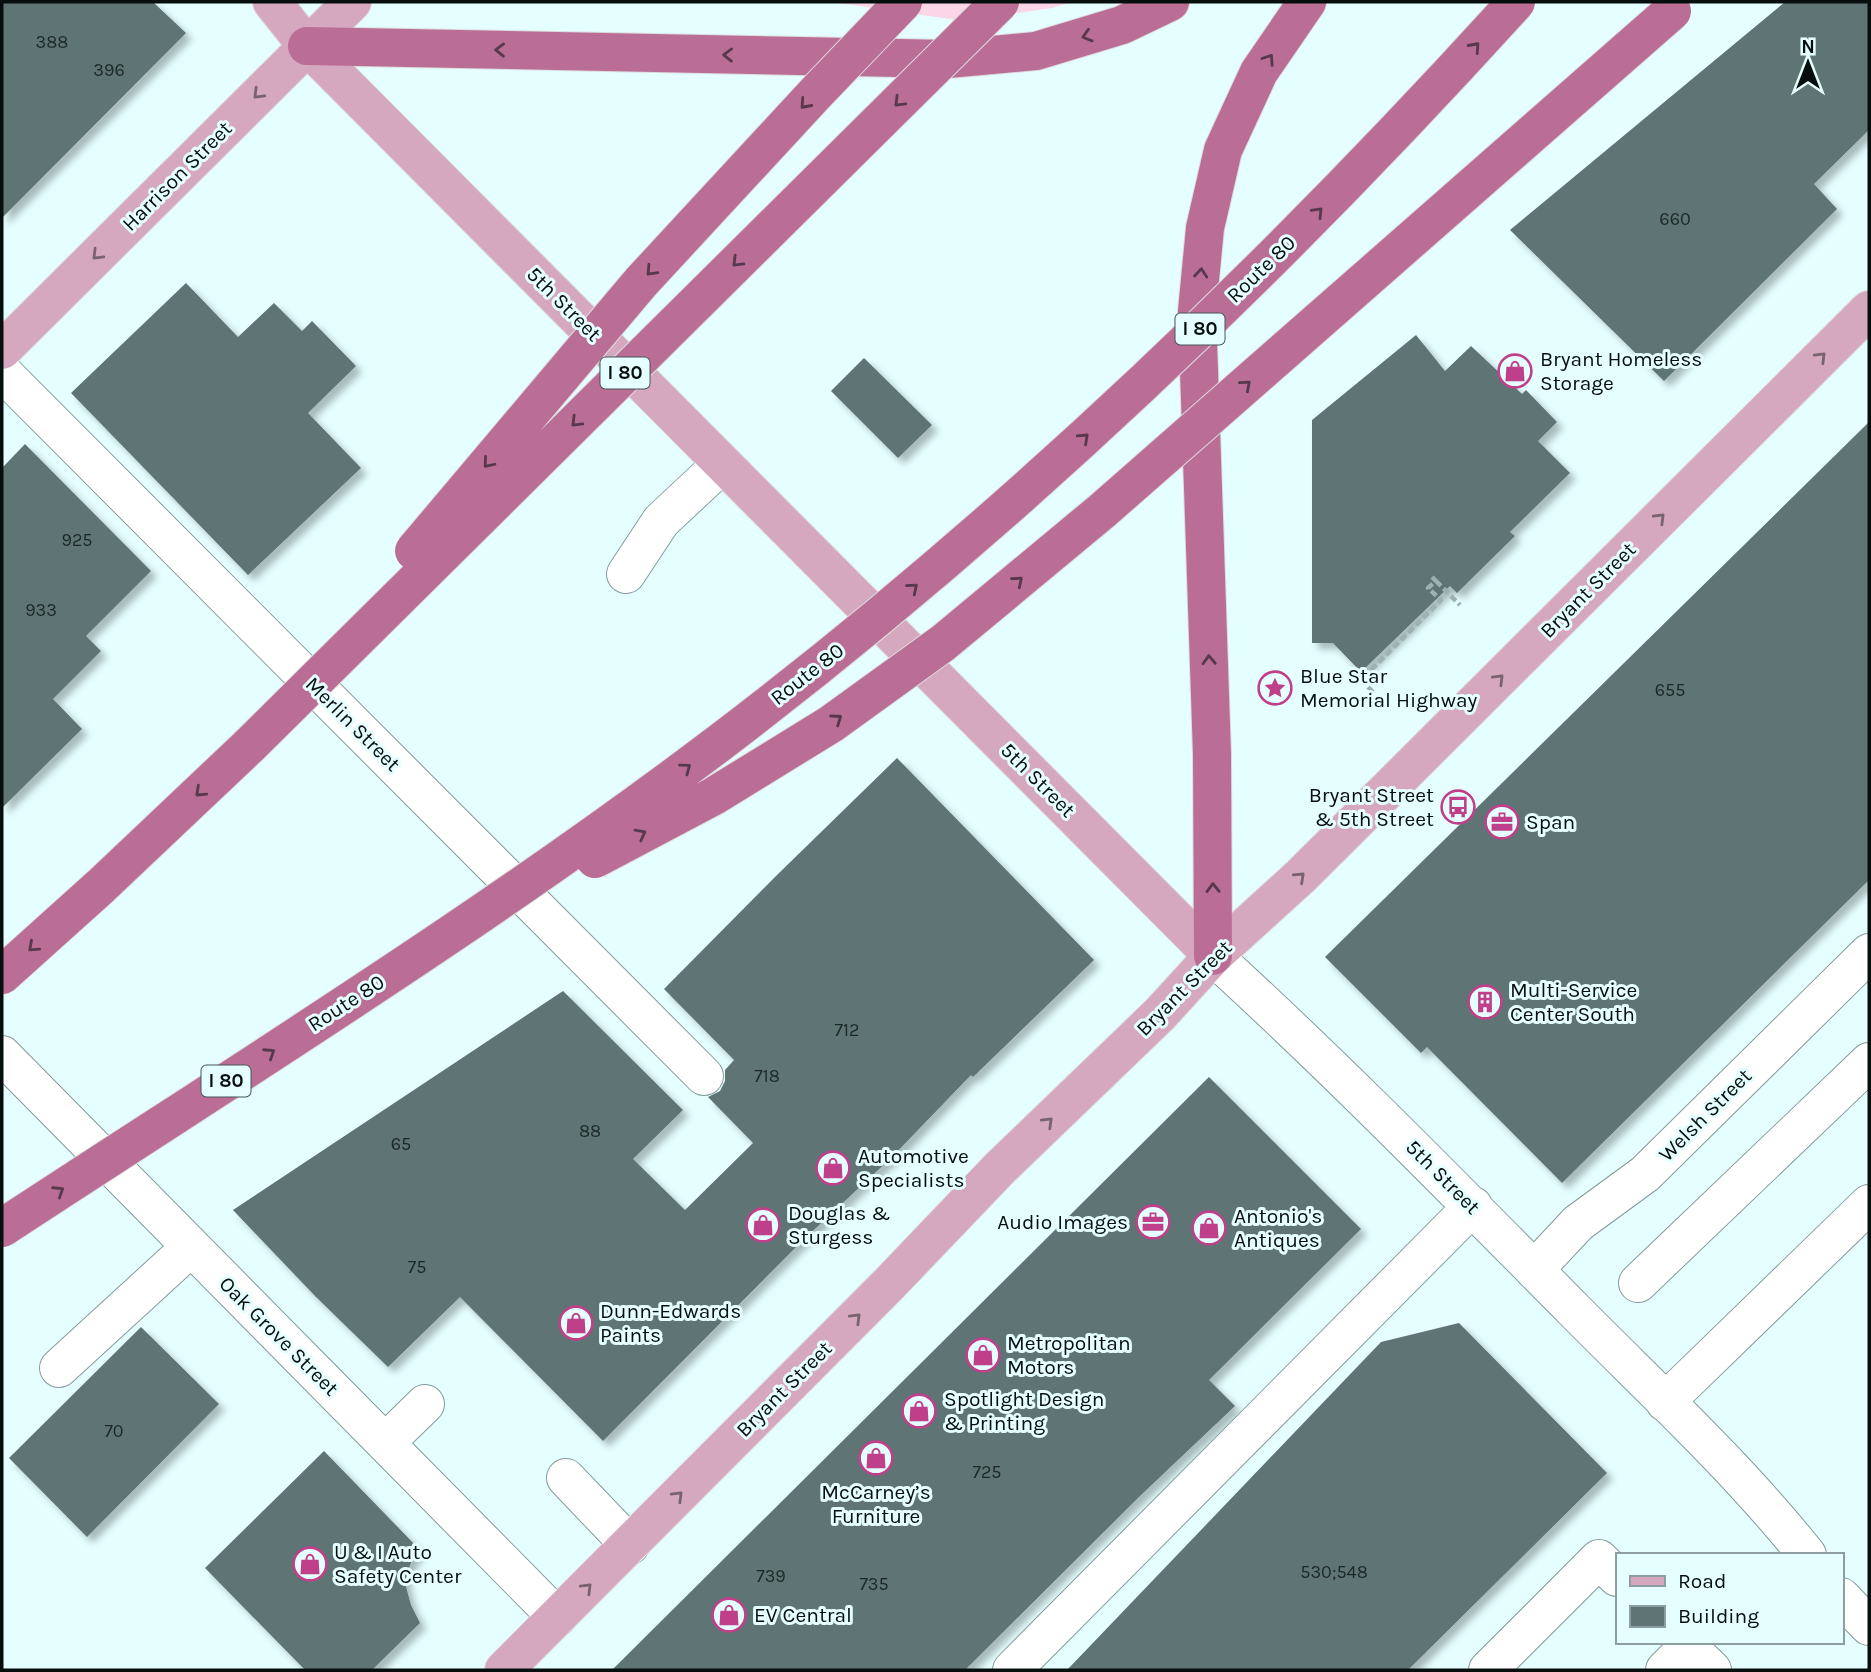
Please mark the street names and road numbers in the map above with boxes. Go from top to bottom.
street label: Harrison Street [117,116,237,236]
street label: Route 80 [1222,230,1300,308]
street label: 5th Street [522,262,606,346]
road number: I 80 [1176,314,1224,344]
road number: I 80 [600,358,650,388]
street label: Bryant Street [1535,537,1641,643]
street label: Route 80 [766,638,848,710]
street label: Merlin Street [301,672,405,776]
street label: 5th Street [996,738,1080,822]
street label: Bryant Street [1131,935,1237,1041]
street label: Route 80 [303,969,389,1037]
street label: Welsh Street [1654,1064,1756,1166]
road number: I 80 [202,1065,250,1096]
street label: 5th Street [1401,1135,1485,1219]
street label: Oak Grove Street [214,1271,344,1401]
street label: Bryant Street [731,1336,837,1442]

